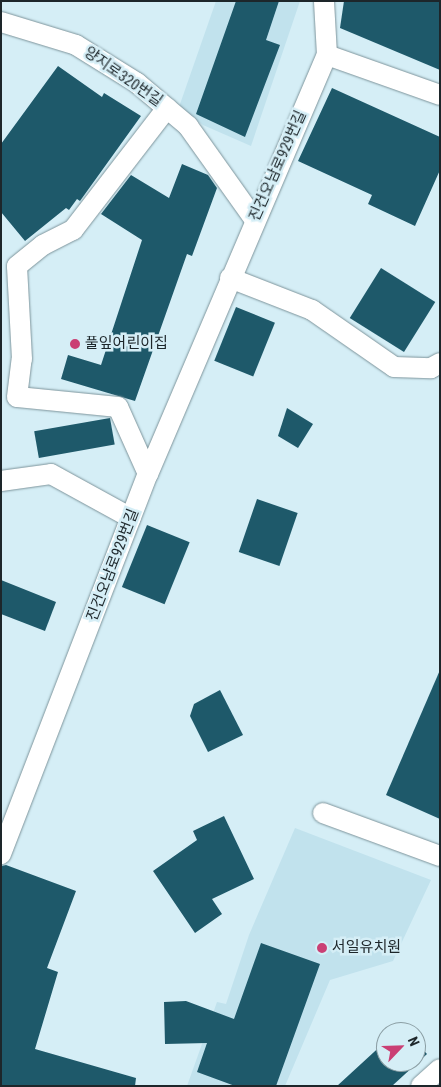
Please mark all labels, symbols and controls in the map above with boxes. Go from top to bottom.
street label: 양지로320번길 [80,43,166,111]
street label: 진건오남로929번길 [246,108,310,224]
place label: 풀잎어린이집 [85,335,168,353]
marker: 풀잎어린이집 [69,338,81,350]
street label: 진건오남로929번길 [83,506,143,624]
place label: 서일유치원 [332,939,401,957]
marker: 서일유치원 [316,942,328,954]
north arrow [376,1022,426,1072]
text: N [405,1034,423,1048]

